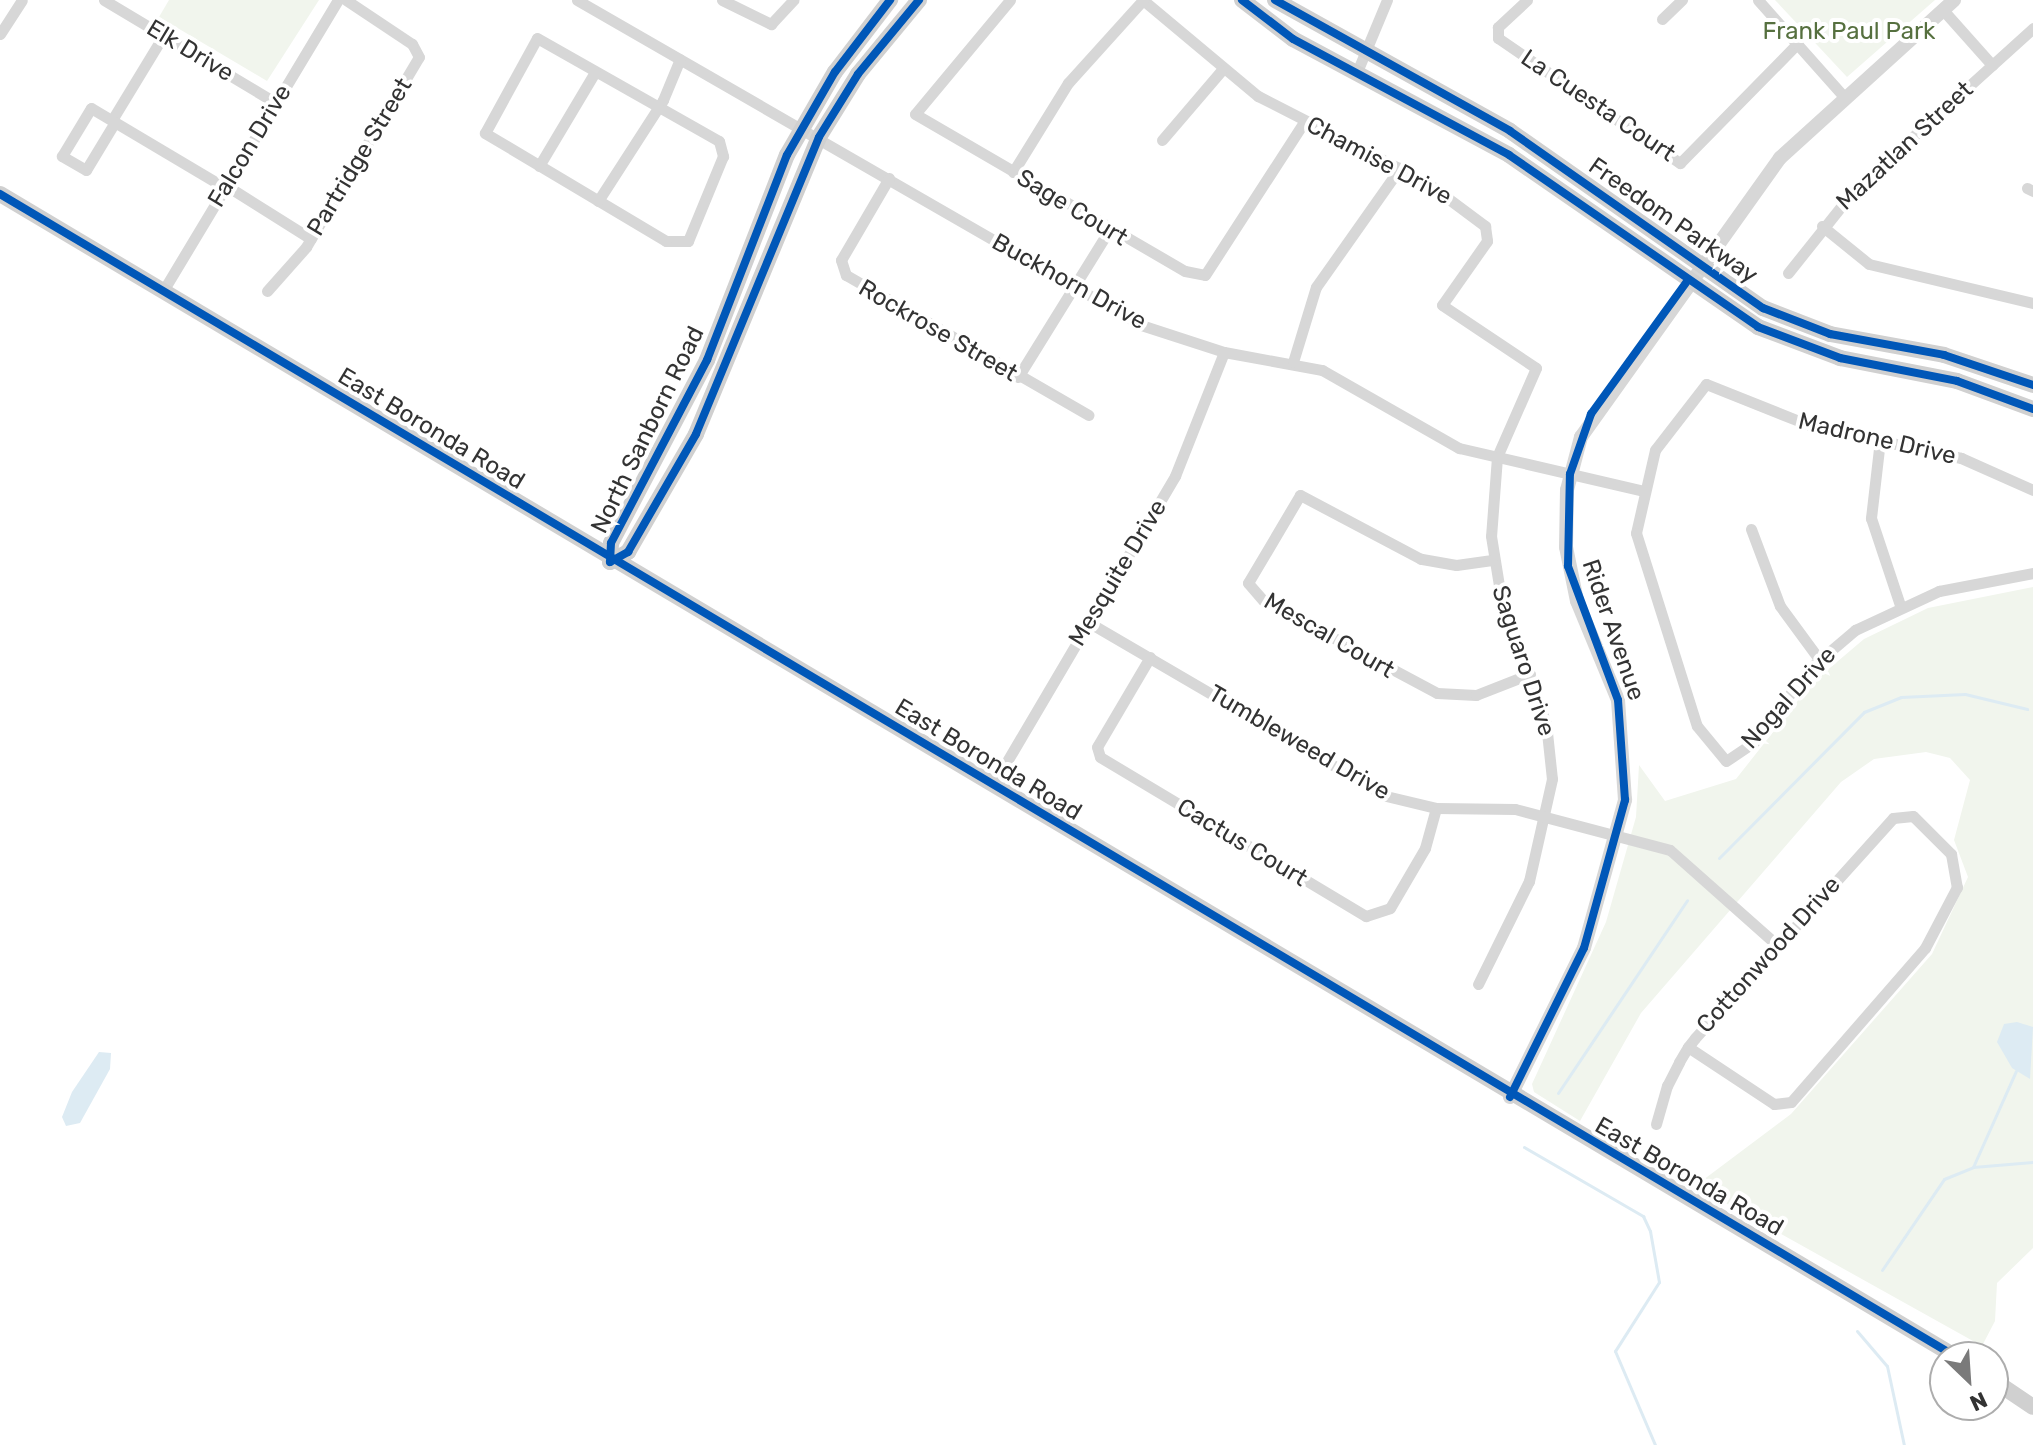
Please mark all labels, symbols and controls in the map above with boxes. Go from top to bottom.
street label: Elk Drive [141,14,239,88]
park label: Frank Paul Park [1762,18,1936,46]
street label: La Cuesta Court [1515,44,1681,168]
street label: Partridge Street [302,73,418,241]
street label: Mazatlan Street [1831,75,1979,217]
street label: Falcon Drive [202,80,298,212]
street label: Chamise Drive [1301,111,1457,211]
street label: Freedom Parkway [1583,152,1763,290]
street label: Sage Court [1011,164,1133,252]
street label: Buckhorn Drive [987,228,1151,336]
street label: Rockrose Street [853,274,1023,388]
street label: North Sanborn Road [585,322,711,538]
street label: East Boronda Road [332,362,530,496]
street label: Madrone Drive [1795,407,1959,471]
street label: Mesquite Drive [1063,495,1173,651]
street label: Rider Avenue [1575,555,1651,705]
street label: Saguaro Drive [1485,582,1561,740]
street label: Mescal Court [1259,587,1399,685]
street label: Nogal Drive [1736,641,1842,755]
street label: Tumbleweed Drive [1203,679,1395,807]
street label: East Boronda Road [889,693,1087,827]
street label: Cactus Court [1172,793,1312,893]
street label: Cottonwood Drive [1691,871,1847,1039]
street label: East Boronda Road [1590,1111,1788,1243]
north arrow [1929,1341,2009,1421]
text: N [1966,1386,1991,1417]

